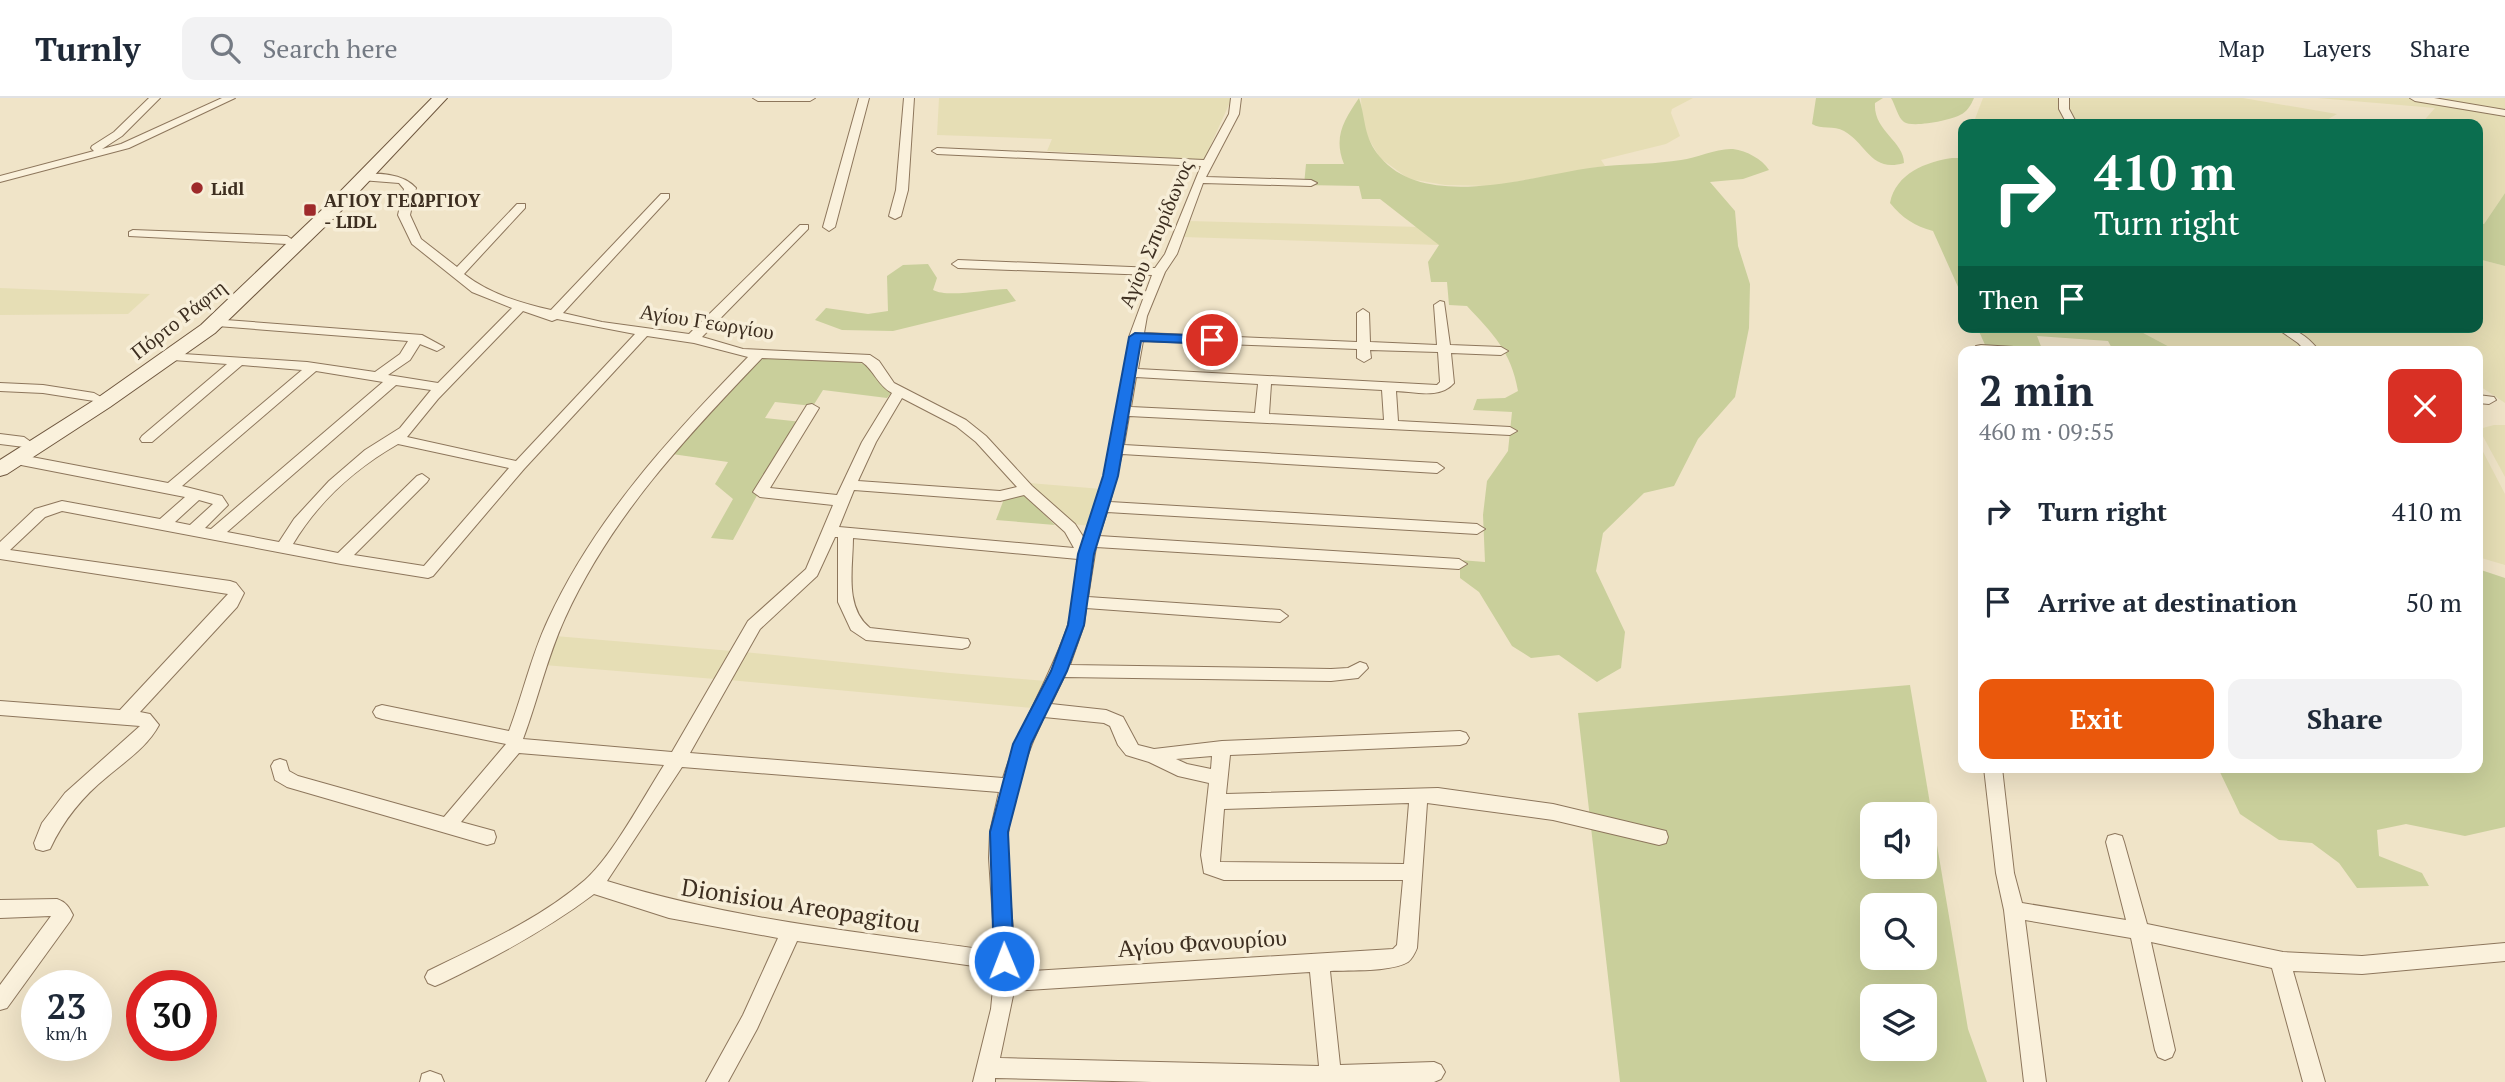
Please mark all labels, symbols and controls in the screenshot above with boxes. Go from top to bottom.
search box [182,17,672,80]
text: Turnly [35,27,140,70]
icon: search [206,29,244,67]
text: Search here [262,31,398,65]
text: Map [2218,32,2265,64]
text: Layers [2303,32,2372,64]
text: Share [2410,32,2470,64]
text: 410 m [2094,139,2236,204]
icon: right [1979,147,2070,238]
street label: Αγίου Σπυρίδωνος [1111,155,1199,312]
place label: Lidl [211,176,244,200]
marker: Lidl [189,180,205,196]
place label: ΑΓΙΟΥ ΓΕΩΡΓΙΟΥ - LIDL [324,188,481,233]
marker: ΑΓΙΟΥ ΓΕΩΡΓΙΟΥ - LIDL [302,202,318,218]
text: Turn right [2094,202,2240,244]
street label: Πόρτο Ράφτη [124,273,232,365]
icon: arrive [2053,280,2091,318]
text: Then [1979,282,2039,316]
street label: Αγίου Γεωργίου [638,297,776,345]
pin [1182,310,1242,370]
icon: arrive [1193,321,1231,359]
text: 2 min [1979,362,2094,418]
button: close [2388,369,2462,443]
text: 460 m · 09:55 [1979,416,2114,447]
icon: right [1979,492,2017,530]
text: Turn right [2038,494,2167,528]
text: 410 m [2392,494,2462,528]
icon: arrive [1979,583,2017,621]
text: Arrive at destination [2038,585,2297,619]
text: 50 m [2406,585,2462,619]
button: Exit [1979,679,2214,759]
button: Share [2228,679,2462,759]
map controls [1860,802,1937,1061]
button: sound [1860,802,1937,879]
street label: Dionisiou Areopagitou [679,870,923,940]
button: search [1860,893,1937,970]
street label: Αγίου Φανουρίου [1116,920,1288,964]
position arrow [967,924,1041,998]
speed limit sign: 30 [126,970,217,1061]
text: 23 [47,983,86,1029]
button: layers [1860,984,1937,1061]
text: km/h [46,1021,87,1045]

